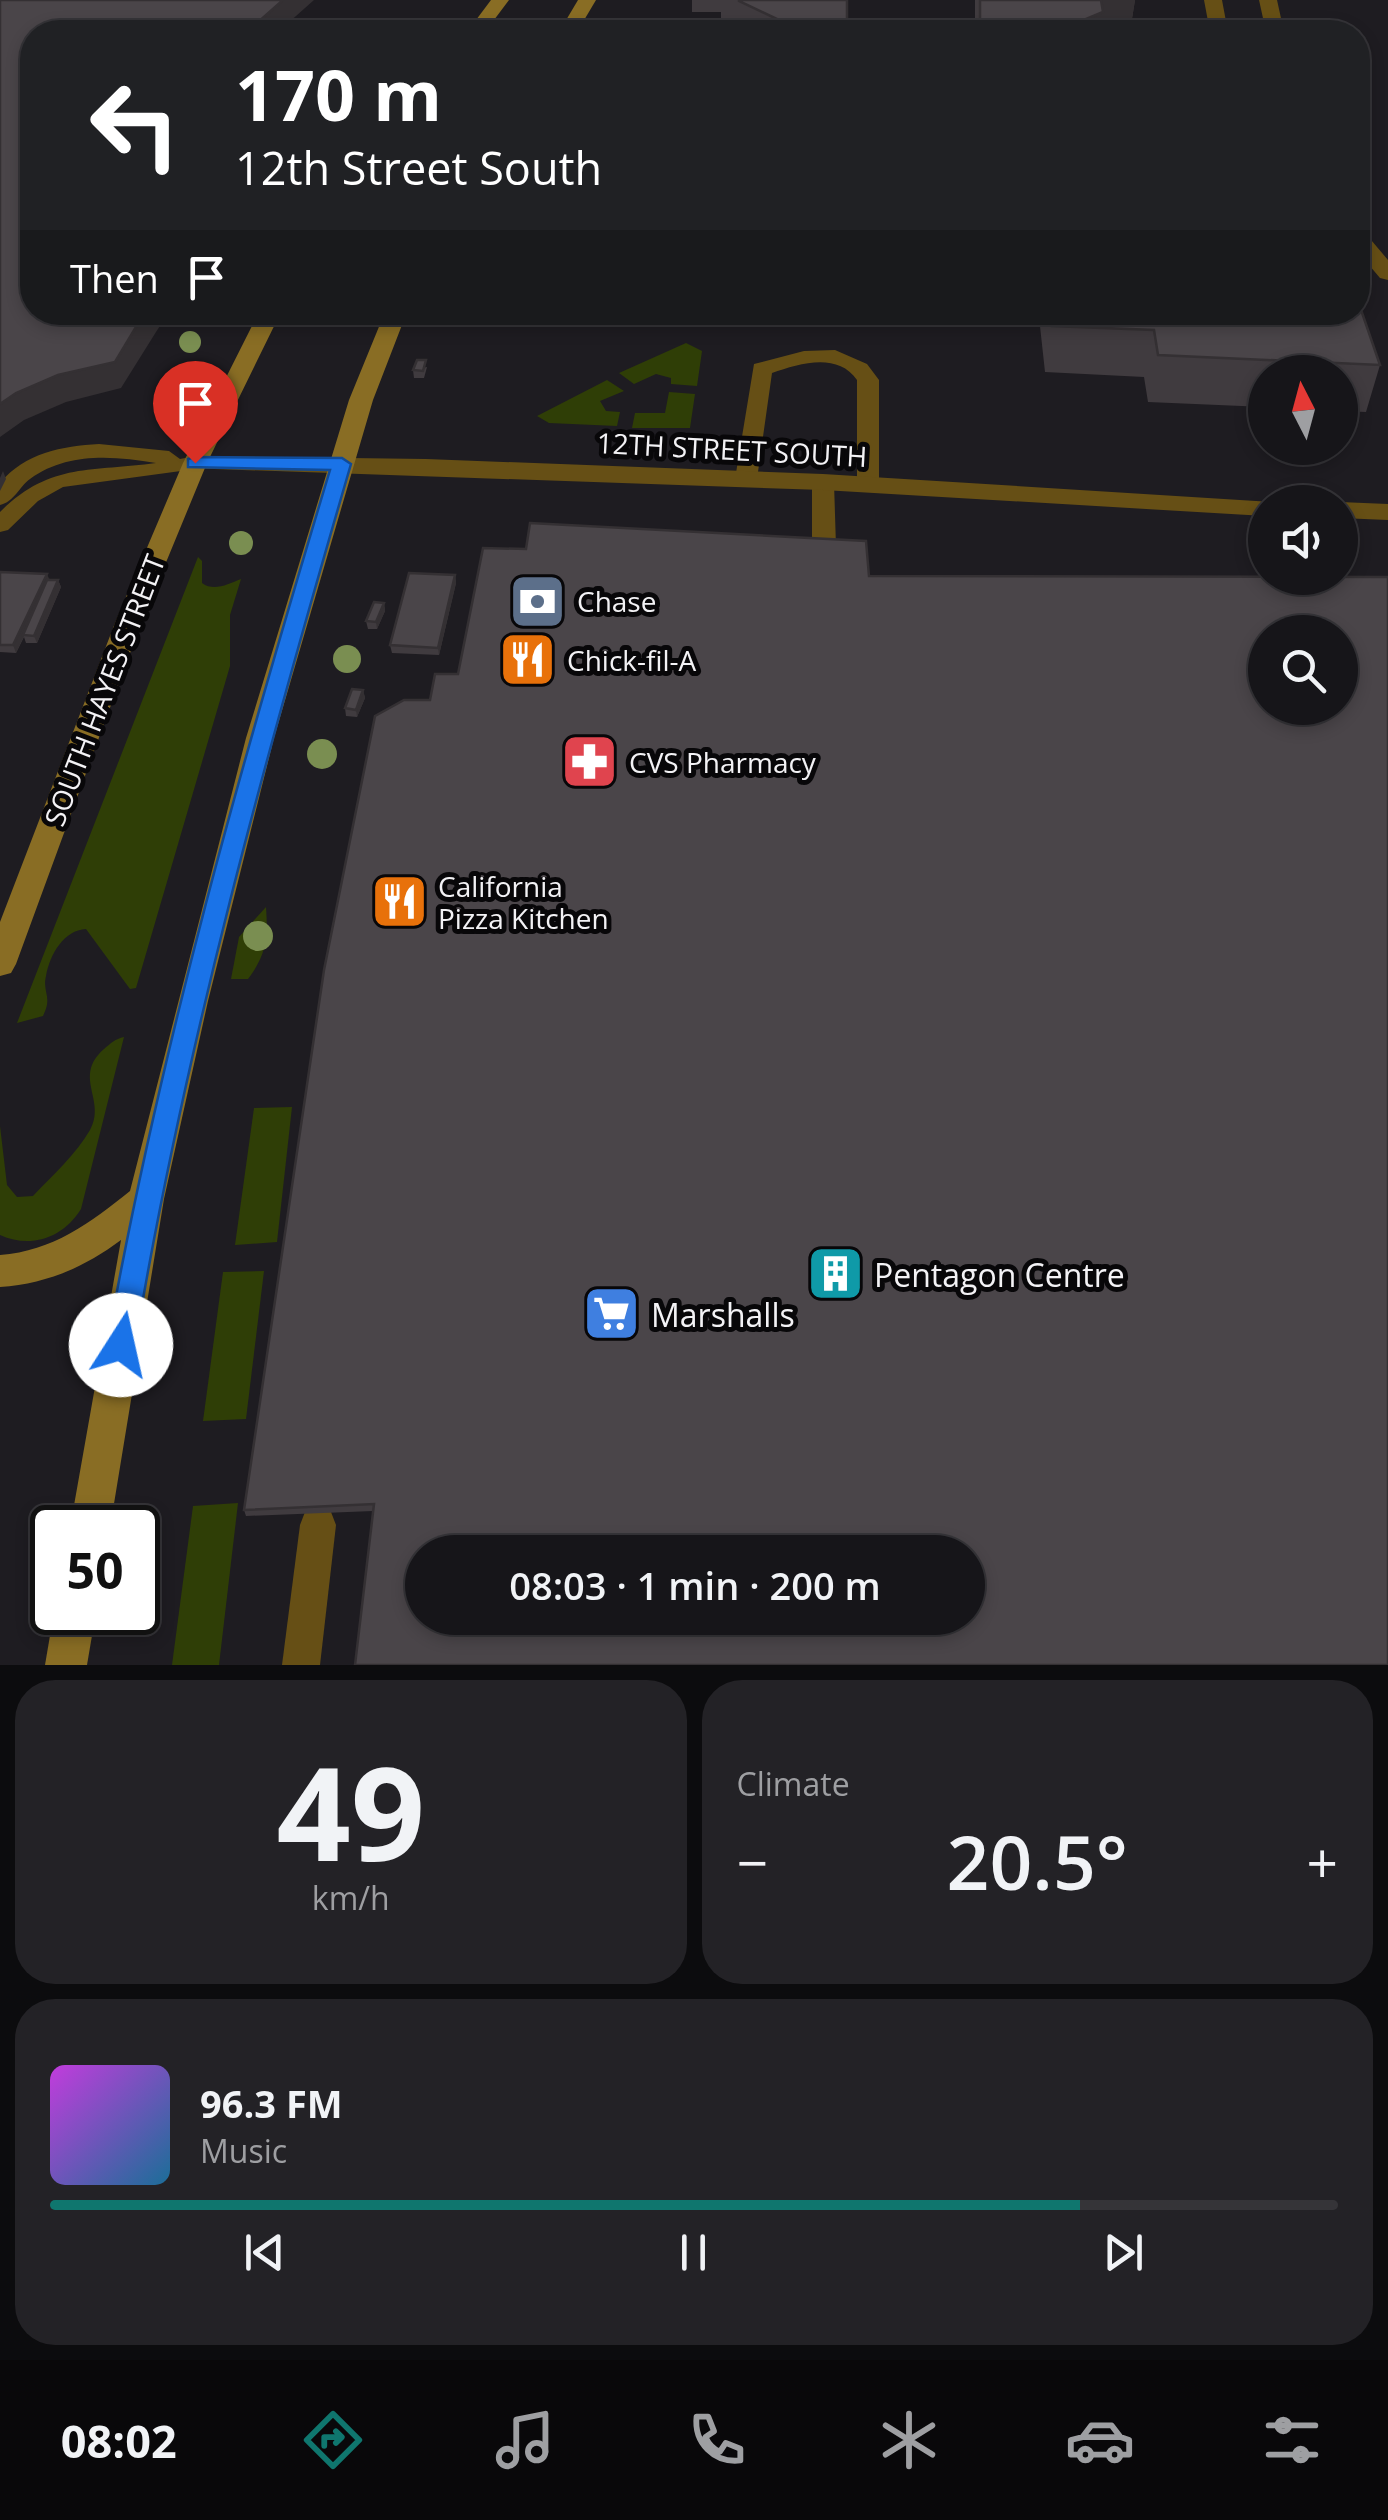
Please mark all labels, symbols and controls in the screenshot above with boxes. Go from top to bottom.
text: 170 m [235,46,442,142]
icon: left [70,60,200,190]
text: 12th Street South [235,137,602,198]
icon: arrive [179,250,234,305]
text: Then [70,252,159,304]
north arrow [1248,355,1358,465]
map controls [1248,355,1358,725]
pin [153,361,238,464]
icon: arrive [168,376,223,431]
street label: 12TH STREET SOUTH [596,423,868,475]
button: sound [1248,485,1358,595]
street label: SOUTH HAYES STREET [35,548,173,831]
bank icon: Chase [508,571,568,631]
place label: Chase [577,582,656,620]
button: search [1248,615,1358,725]
restaurant icon: Chick-fil-A [498,630,558,690]
place label: Chick-fil-A [567,641,697,679]
pharmacy icon: CVS Pharmacy [560,732,620,792]
place label: CVS Pharmacy [629,743,817,781]
place label: California Pizza Kitchen [438,867,609,937]
restaurant icon: California Pizza Kitchen [369,872,429,932]
building icon: Pentagon Centre [805,1244,865,1304]
place label: Pentagon Centre [874,1253,1125,1296]
supermarket icon: Marshalls [582,1284,642,1344]
position arrow [69,1293,173,1397]
place label: Marshalls [651,1293,795,1336]
speed limit sign: 50 [30,1505,160,1635]
text: 08:03 · 1 min · 200 m [509,1559,881,1611]
text: 49 [276,1722,425,1899]
text: Climate [737,1762,850,1805]
text: 20.5° [947,1810,1128,1912]
text: − [737,1824,768,1899]
text: + [1307,1824,1338,1899]
text: km/h [312,1876,390,1919]
text: 96.3 FM [200,2077,343,2129]
text: Music [200,2129,287,2172]
icon: previous [237,2225,292,2280]
icon: pause [666,2225,721,2280]
icon: next [1096,2225,1151,2280]
icon: directions [298,2405,368,2475]
icon: music [490,2405,560,2475]
icon: phone [682,2405,752,2475]
icon: climate [874,2405,944,2475]
icon: car [1065,2405,1135,2475]
icon: filters [1257,2405,1327,2475]
text: 08:02 [61,2410,177,2471]

